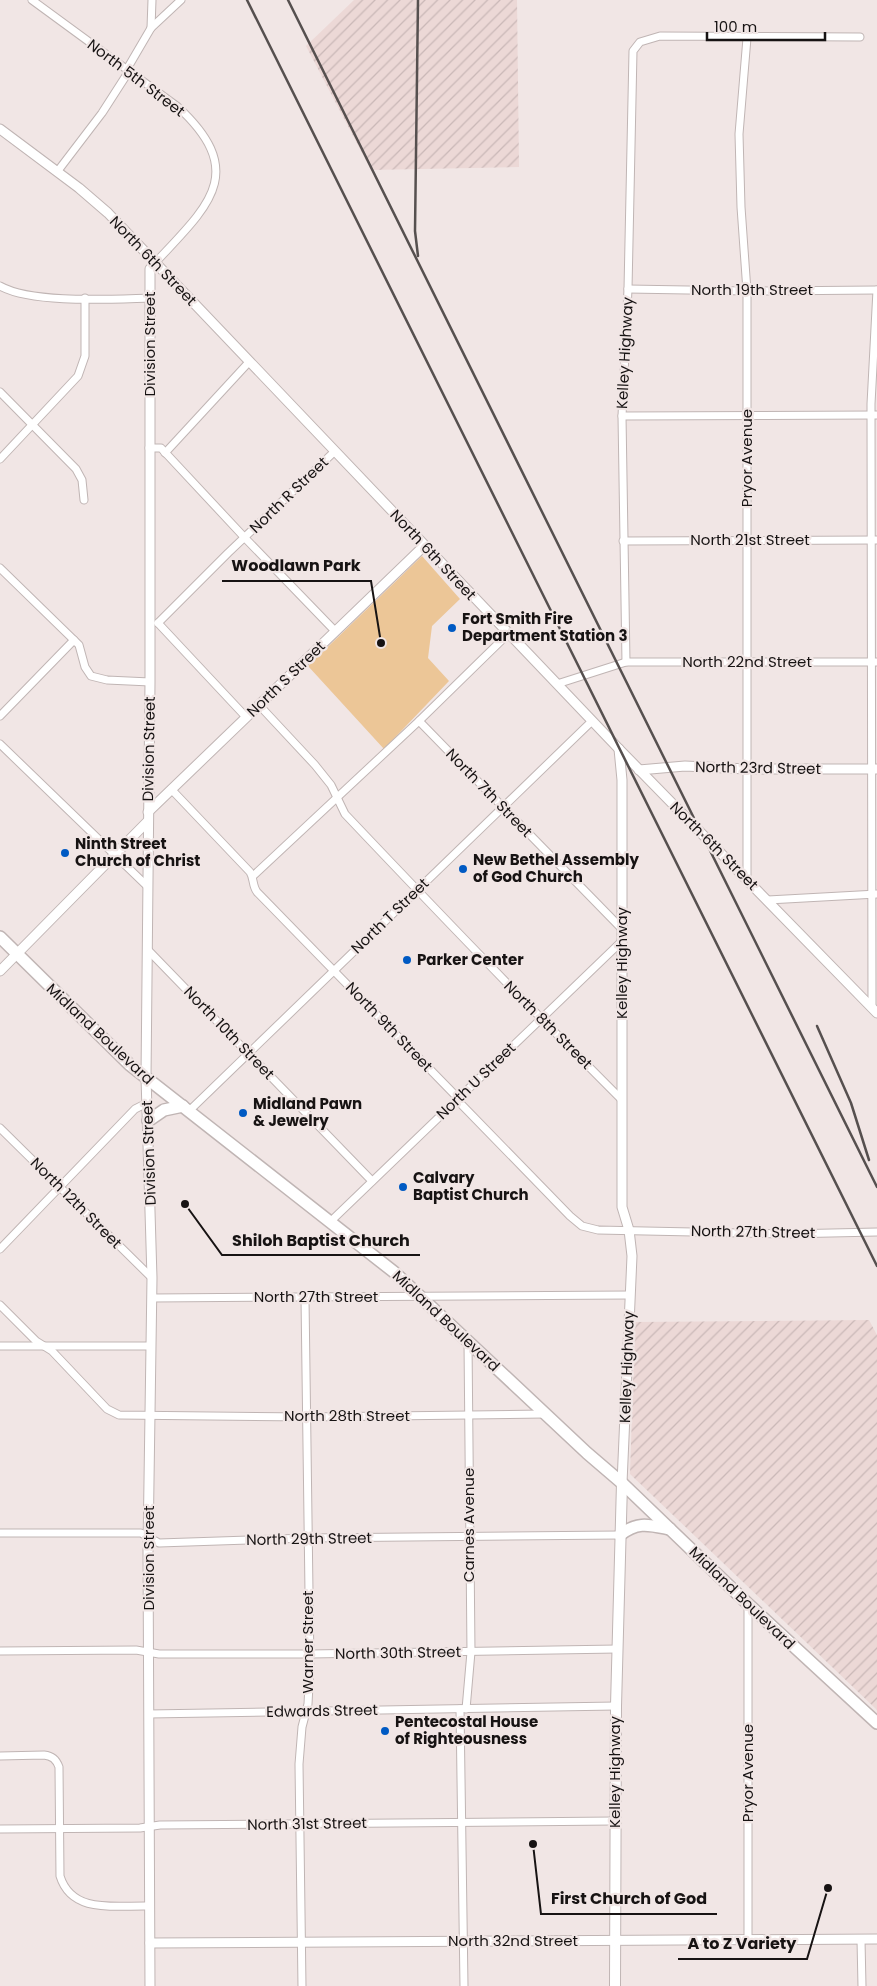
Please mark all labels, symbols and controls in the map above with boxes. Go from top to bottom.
scale bar [707,10,824,42]
text: 100 m [714,16,757,37]
street label: North 5th Street [83,34,189,121]
street label: North 6th Street [105,211,202,310]
street label: North 19th Street [691,279,813,300]
street label: Division Street [139,291,160,397]
street label: Kelley Highway [611,296,638,410]
street label: Pryor Avenue [736,409,757,507]
street label: North R Street [245,452,333,538]
street label: North 6th Street [386,505,481,605]
street label: North 21st Street [690,529,810,550]
callout: Woodlawn Park [222,550,371,581]
text: Woodlawn Park [231,554,361,577]
place label: Fort Smith Fire Department Station 3 [462,608,627,646]
marker: Fort Smith Fire Department Station 3 [446,622,458,634]
street label: North S Street [242,636,329,721]
street label: North 22nd Street [682,651,812,672]
street label: Division Street [137,696,160,802]
street label: North 7th Street [442,744,537,842]
street label: North 23rd Street [695,756,821,779]
street label: North 6th Street [665,797,763,895]
place label: Ninth Street Church of Christ [75,833,200,871]
marker: Ninth Street Church of Christ [59,847,71,859]
place label: New Bethel Assembly of God Church [473,849,639,887]
marker: New Bethel Assembly of God Church [457,863,469,875]
street label: North T Street [346,873,433,958]
street label: Kelley Highway [611,906,632,1019]
place label: Parker Center [417,949,524,970]
marker: Parker Center [401,954,413,966]
street label: North 8th Street [499,976,597,1074]
street label: North 9th Street [341,977,438,1076]
street label: Midland Boulevard [42,978,159,1089]
street label: North 10th Street [179,981,279,1084]
street label: North U Street [431,1037,520,1124]
place label: Midland Pawn & Jewelry [253,1093,362,1131]
street label: Division Street [136,1100,161,1206]
marker: Midland Pawn & Jewelry [237,1107,249,1119]
street label: North 12th Street [26,1152,127,1253]
place label: Calvary Baptist Church [413,1167,529,1205]
marker: Calvary Baptist Church [397,1181,409,1193]
street label: North 27th Street [691,1220,815,1243]
callout: Shiloh Baptist Church [222,1224,420,1255]
text: Shiloh Baptist Church [232,1229,410,1252]
street label: Midland Boulevard [388,1265,505,1376]
street label: North 27th Street [254,1286,378,1307]
street label: Kelley Highway [614,1310,639,1423]
street label: North 28th Street [284,1405,410,1426]
street label: Carnes Avenue [458,1468,479,1582]
street label: Division Street [138,1505,159,1611]
street label: North 29th Street [246,1527,372,1550]
street label: Midland Boulevard [685,1541,800,1654]
street label: Warner Street [297,1591,318,1693]
street label: North 30th Street [335,1641,461,1664]
street label: Edwards Street [266,1699,378,1722]
place label: Pentecostal House of Righteousness [395,1711,538,1749]
street label: Kelley Highway [604,1715,625,1828]
street label: Pryor Avenue [737,1724,758,1822]
marker: Pentecostal House of Righteousness [379,1725,391,1737]
street label: North 31st Street [247,1812,367,1835]
callout: First Church of God [541,1883,717,1914]
text: First Church of God [551,1887,707,1910]
callout: A to Z Variety [678,1928,807,1959]
street label: North 32nd Street [448,1930,578,1951]
text: A to Z Variety [688,1932,797,1955]

